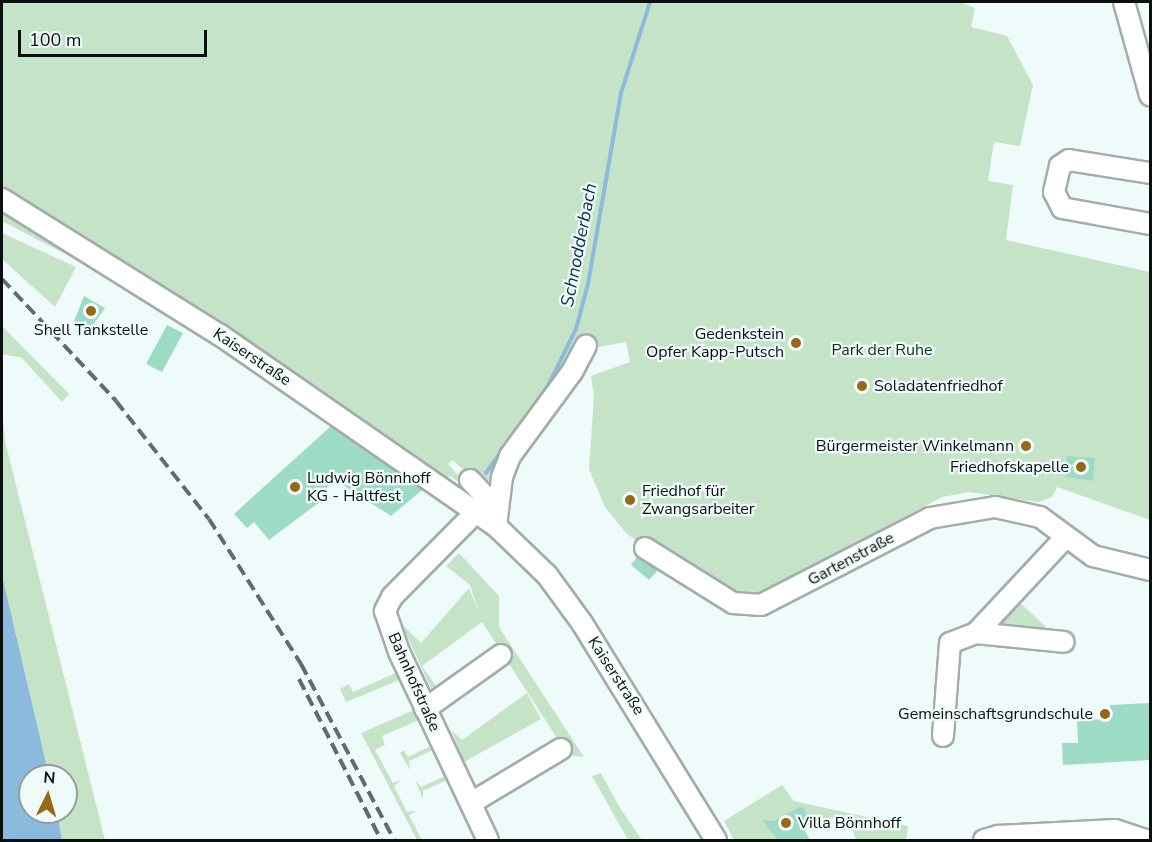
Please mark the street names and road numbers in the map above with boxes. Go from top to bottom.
street label: Kaiserstraße [209,324,295,390]
street label: Gartenstraße [805,528,897,590]
street label: Bahnhofstraße [384,630,444,734]
street label: Kaiserstraße [584,633,648,719]

